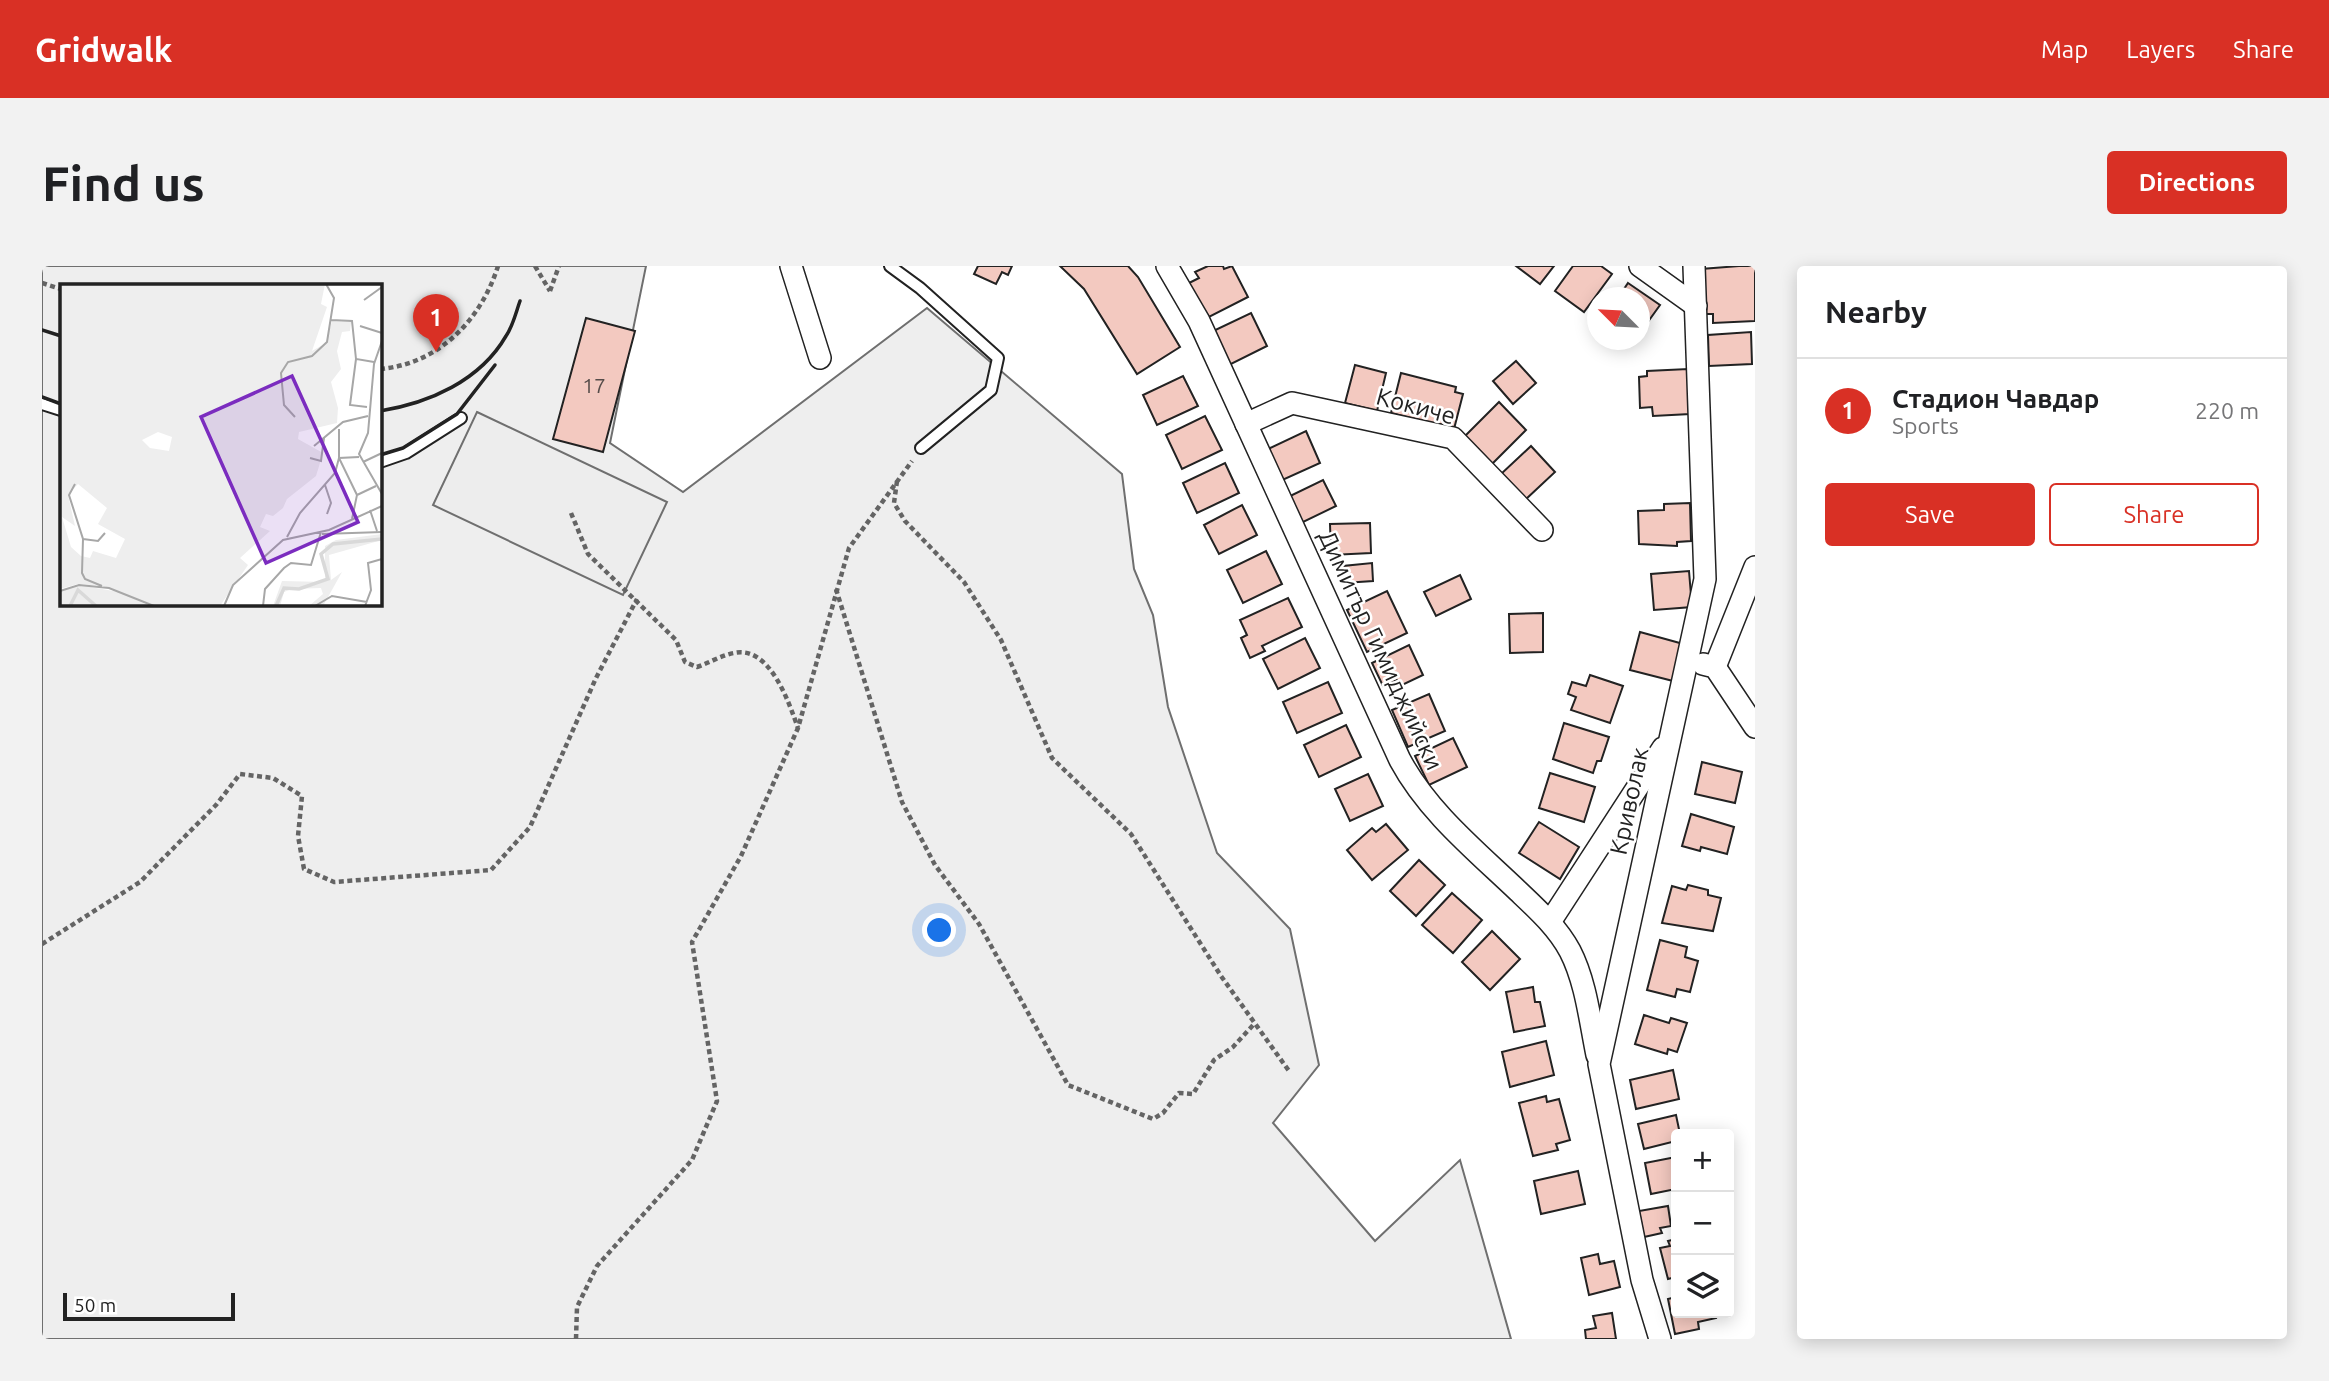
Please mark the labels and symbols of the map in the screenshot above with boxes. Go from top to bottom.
inset map [60,284,382,606]
north arrow [1587,287,1650,350]
pin: 1 [413,294,459,352]
house number: 17 [582,373,606,397]
street label: Кокиче [1373,383,1459,429]
street label: Димитър Гимиджийски [1313,526,1449,774]
street label: Криволак [1604,745,1654,857]
your location [922,913,956,947]
scale bar [63,1290,234,1322]

